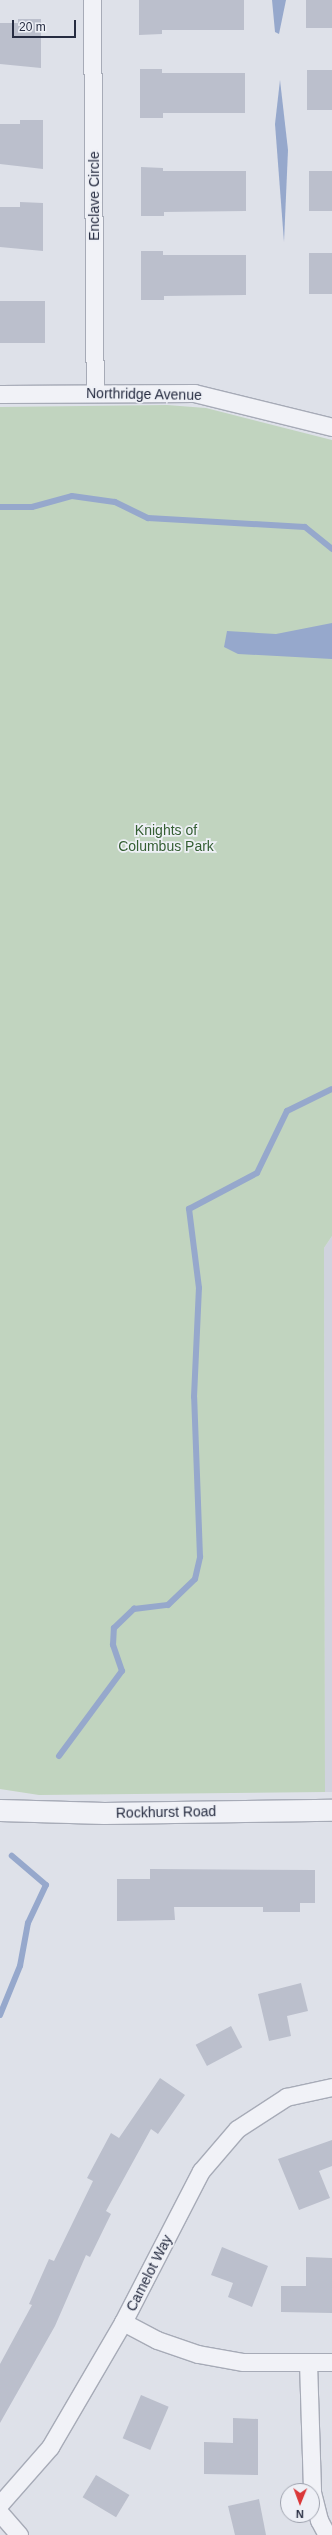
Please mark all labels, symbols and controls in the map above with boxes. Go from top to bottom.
scale bar [14,12,78,38]
text: 20 m [19,20,46,34]
street label: Enclave Circle [86,151,102,241]
street label: Northridge Avenue [86,385,202,403]
park label: Knights of Columbus Park [118,822,214,854]
street label: Rockhurst Road [116,1803,216,1821]
street label: Camelot Way [123,2232,175,2314]
north arrow [280,2483,320,2523]
text: N [296,2508,304,2520]

